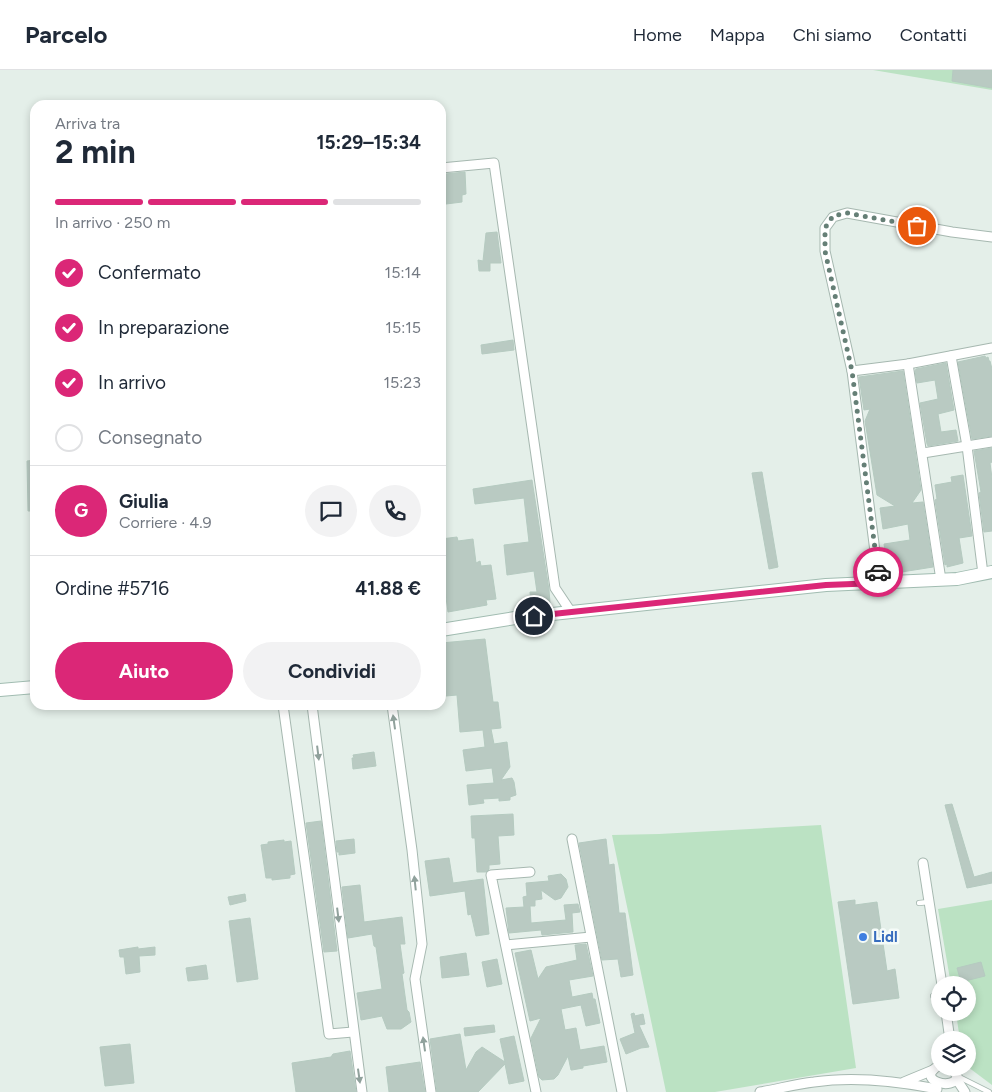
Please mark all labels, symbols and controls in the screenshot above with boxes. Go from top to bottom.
text: Parcelo [25,20,107,49]
text: Home [633,24,682,46]
text: Mappa [710,24,765,46]
text: Chi siamo [793,24,872,46]
text: Contatti [900,24,967,46]
text: Arriva tra [55,114,120,133]
text: 15:29–15:34 [316,131,421,154]
text: 2 min [55,133,136,171]
pin [896,205,938,247]
icon: bag [903,212,931,240]
text: In arrivo · 250 m [55,213,170,232]
icon: check [55,259,83,287]
text: Confermato [98,261,201,284]
text: 15:14 [385,263,421,282]
icon: check [55,314,83,342]
text: In preparazione [98,316,229,339]
text: 15:15 [385,318,421,337]
icon: check [55,369,83,397]
text: In arrivo [98,371,166,394]
text: 15:23 [383,373,421,392]
text: Consegnato [98,426,202,449]
button: chat [305,485,357,537]
button: phone [369,485,421,537]
text: Giulia [119,490,169,513]
text: G [74,499,88,522]
text: Corriere · 4.9 [119,513,212,532]
courier [853,547,903,597]
icon: car [864,558,892,586]
text: Ordine #5716 [55,577,169,600]
text: 41.88 € [355,577,421,600]
pin [513,595,555,637]
icon: home [520,602,548,630]
button: Aiuto [55,642,233,700]
button: Condividi [243,642,421,700]
one-way arrow [390,714,398,730]
one-way arrow [314,746,322,762]
one-way arrow [411,875,419,891]
one-way arrow [334,907,342,923]
place label: Lidl [873,928,898,946]
marker: Lidl [857,931,869,943]
map controls [931,976,976,1076]
button: locate [931,976,976,1021]
button: layers [931,1031,976,1076]
one-way arrow [420,1035,428,1051]
one-way arrow [356,1068,364,1084]

